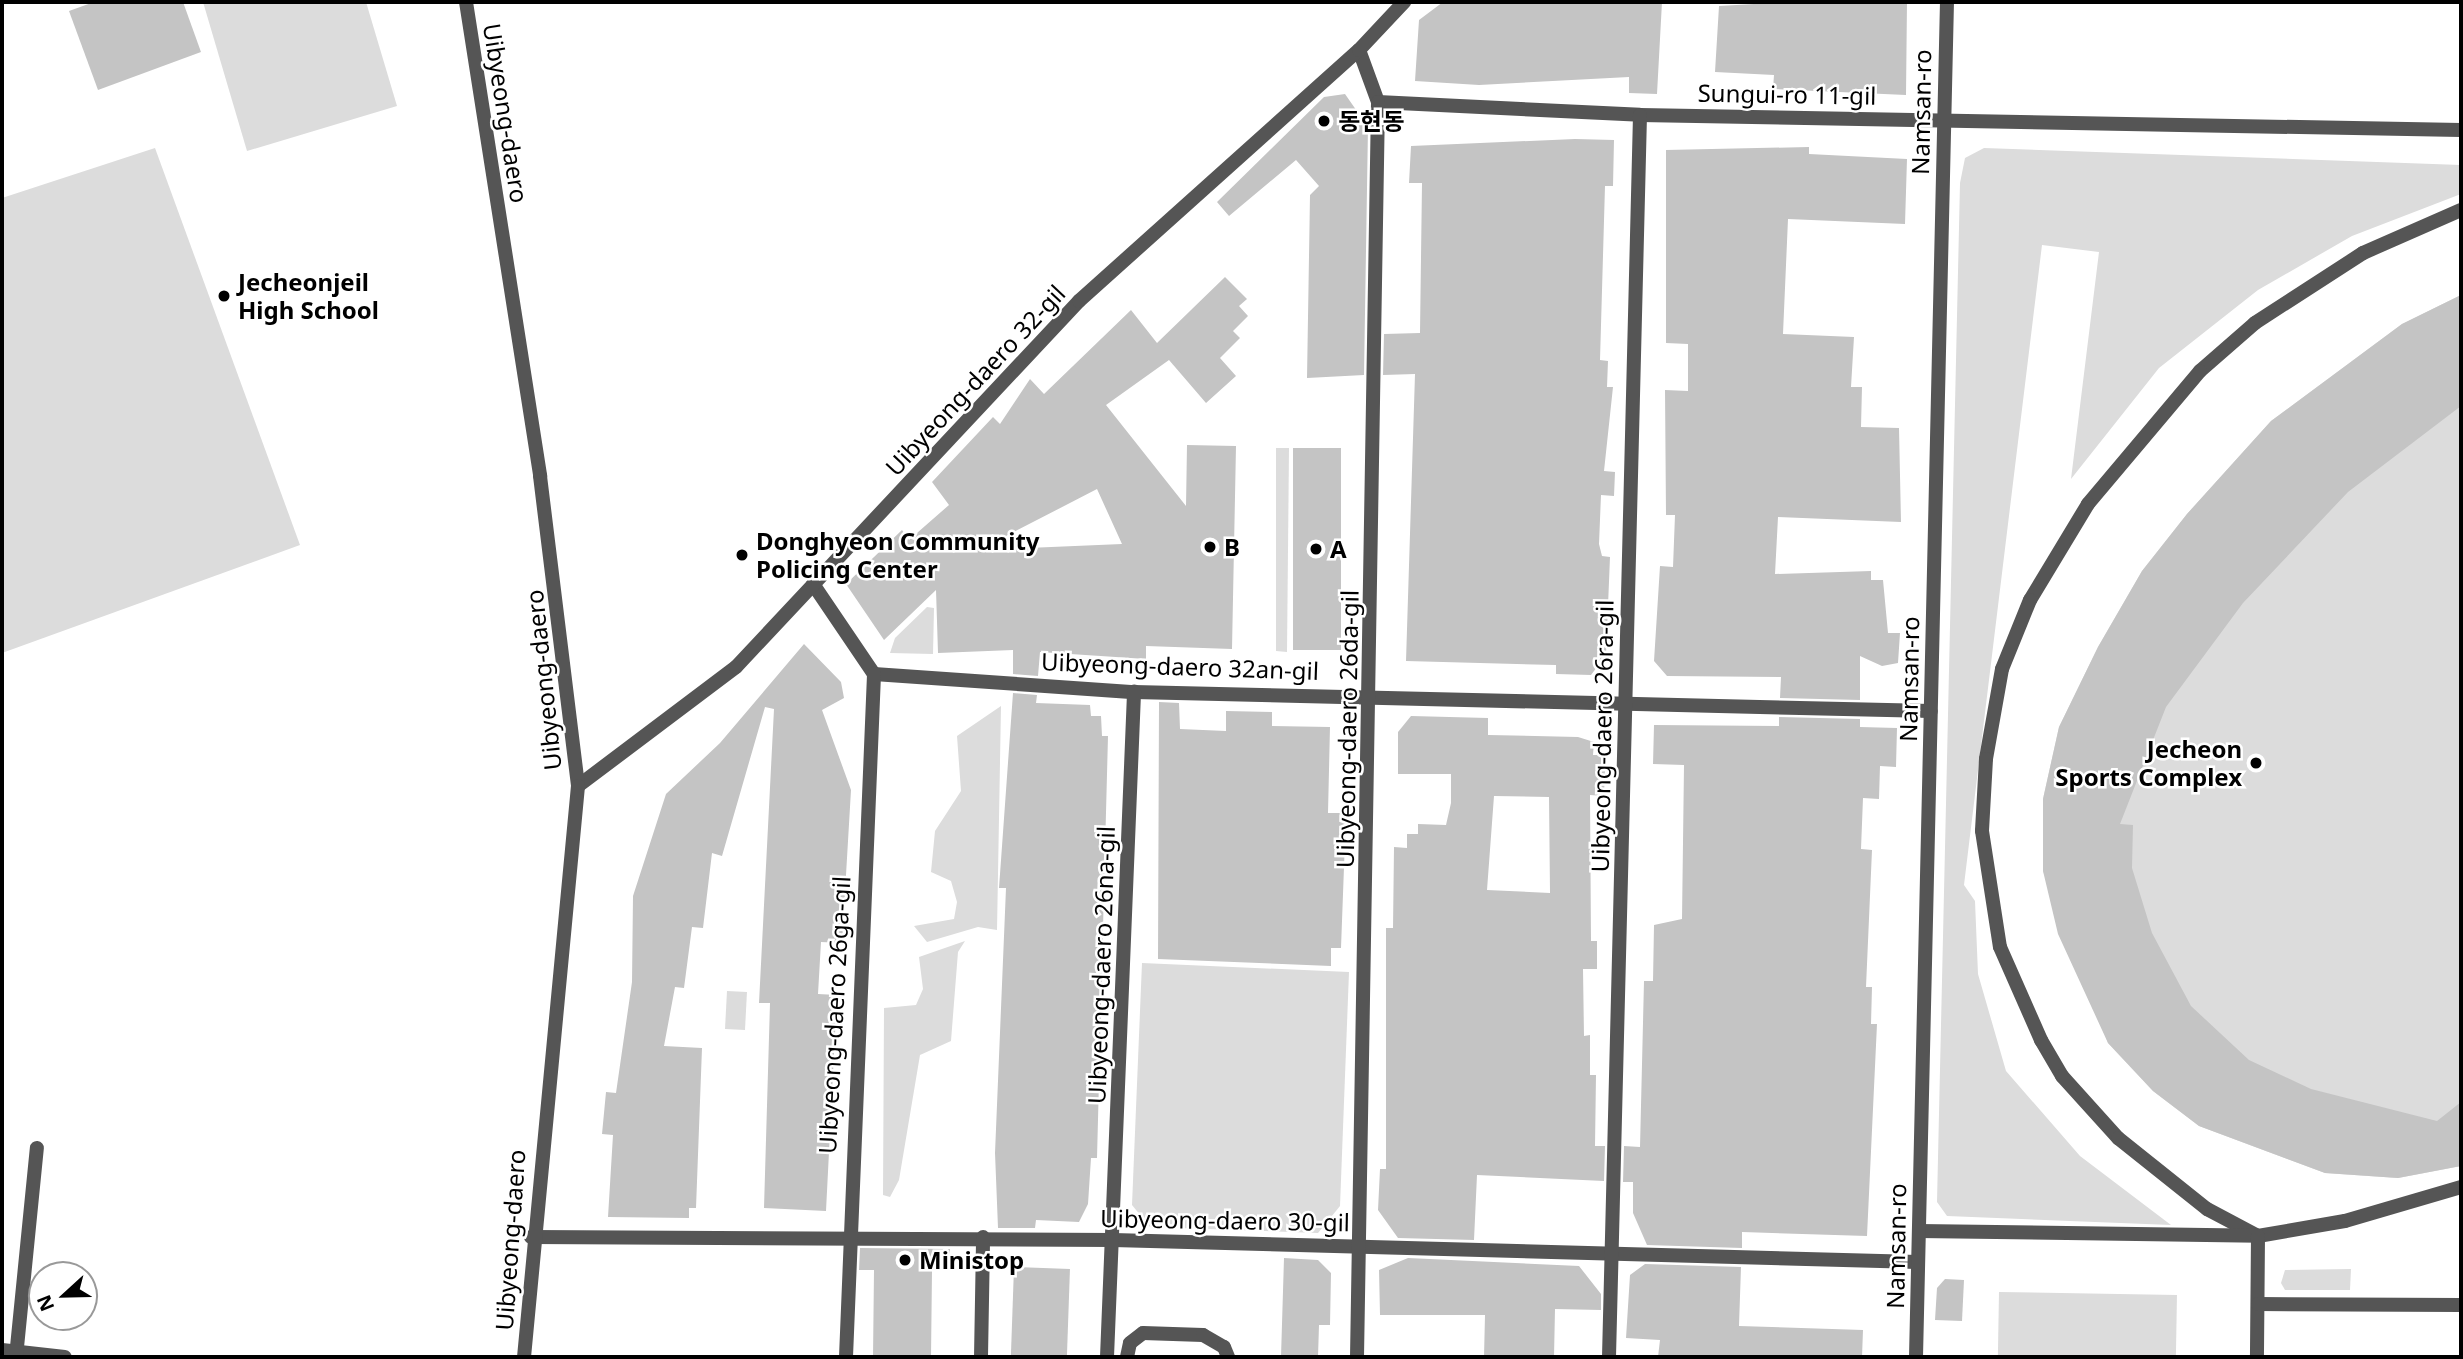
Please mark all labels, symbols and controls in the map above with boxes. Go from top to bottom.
street label: Uibyeong-daero [478,21,534,205]
street label: Namsan-ro [1906,49,1936,175]
street label: Sungui-ro 11-gil [1697,78,1877,110]
place label: 동현동 [1338,107,1404,135]
marker: 동현동 [1316,113,1332,129]
place label: Jecheonjeil High School [238,268,379,324]
street label: Uibyeong-daero 32-gil [879,279,1071,481]
marker: Jecheonjeil High School [216,288,232,304]
place label: Donghyeon Community Policing Center [756,527,1040,583]
place label: B [1224,533,1240,561]
place label: A [1330,535,1347,563]
marker: B [1202,539,1218,555]
marker: A [1308,541,1324,557]
marker: Donghyeon Community Policing Center [734,547,750,563]
street label: Uibyeong-daero [519,588,567,772]
street label: Uibyeong-daero 26da-gil [1330,590,1364,868]
street label: Uibyeong-daero 26ra-gil [1585,599,1619,873]
street label: Namsan-ro [1894,616,1924,742]
street label: Uibyeong-daero 32an-gil [1040,647,1320,685]
place label: Jecheon Sports Complex [2055,735,2242,791]
marker: Jecheon Sports Complex [2248,755,2264,771]
street label: Uibyeong-daero 26na-gil [1082,825,1120,1105]
street label: Uibyeong-daero 26ga-gil [812,875,856,1155]
street label: Uibyeong-daero [489,1149,531,1331]
street label: Namsan-ro [1881,1183,1911,1309]
street label: Uibyeong-daero 30-gil [1100,1203,1350,1237]
place label: Ministop [919,1246,1024,1274]
marker: Ministop [897,1252,913,1268]
north arrow [28,1261,98,1331]
text: N [30,1291,60,1315]

